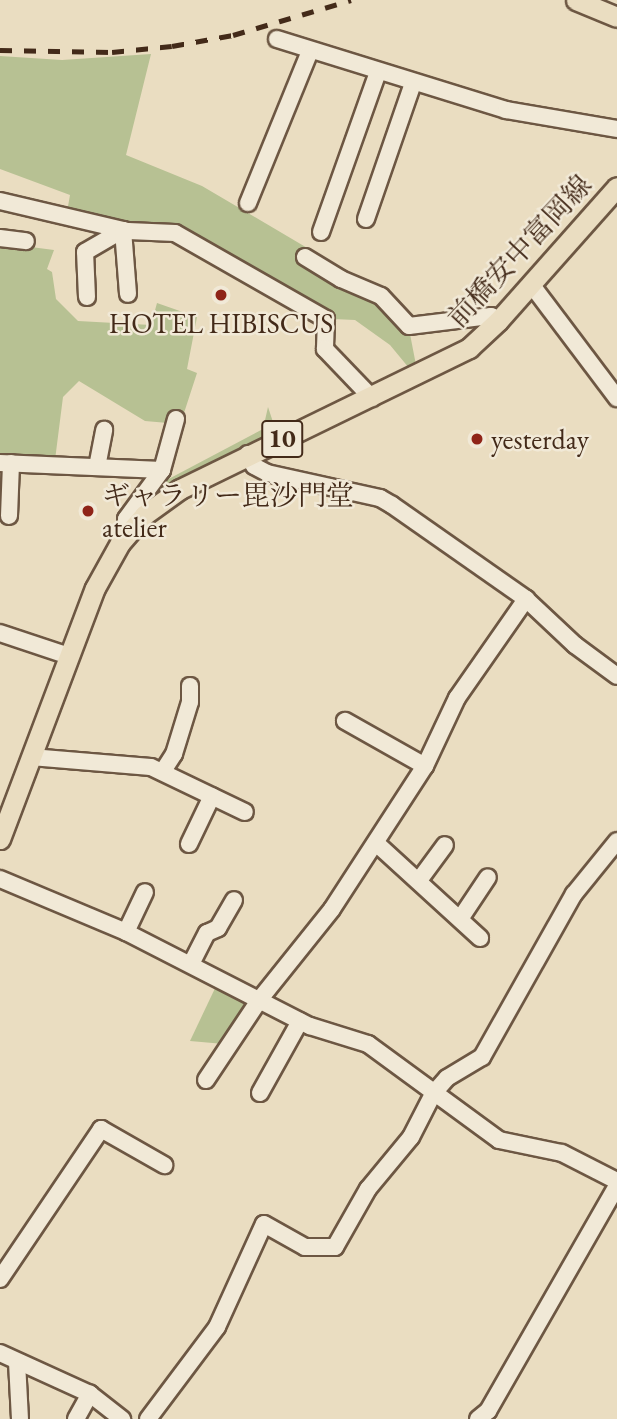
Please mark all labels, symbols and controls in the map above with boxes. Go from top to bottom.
street label: 前橋安中富岡線 [440,168,598,334]
marker: HOTEL HIBISCUS [213,287,229,303]
place label: HOTEL HIBISCUS [109,306,333,340]
road number: 10 [261,416,303,462]
place label: yesterday [491,422,589,456]
marker: yesterday [469,431,485,447]
place label: ギャラリー毘沙門堂 atelier [102,478,354,544]
marker: ギャラリー毘沙門堂 atelier [80,503,96,519]

